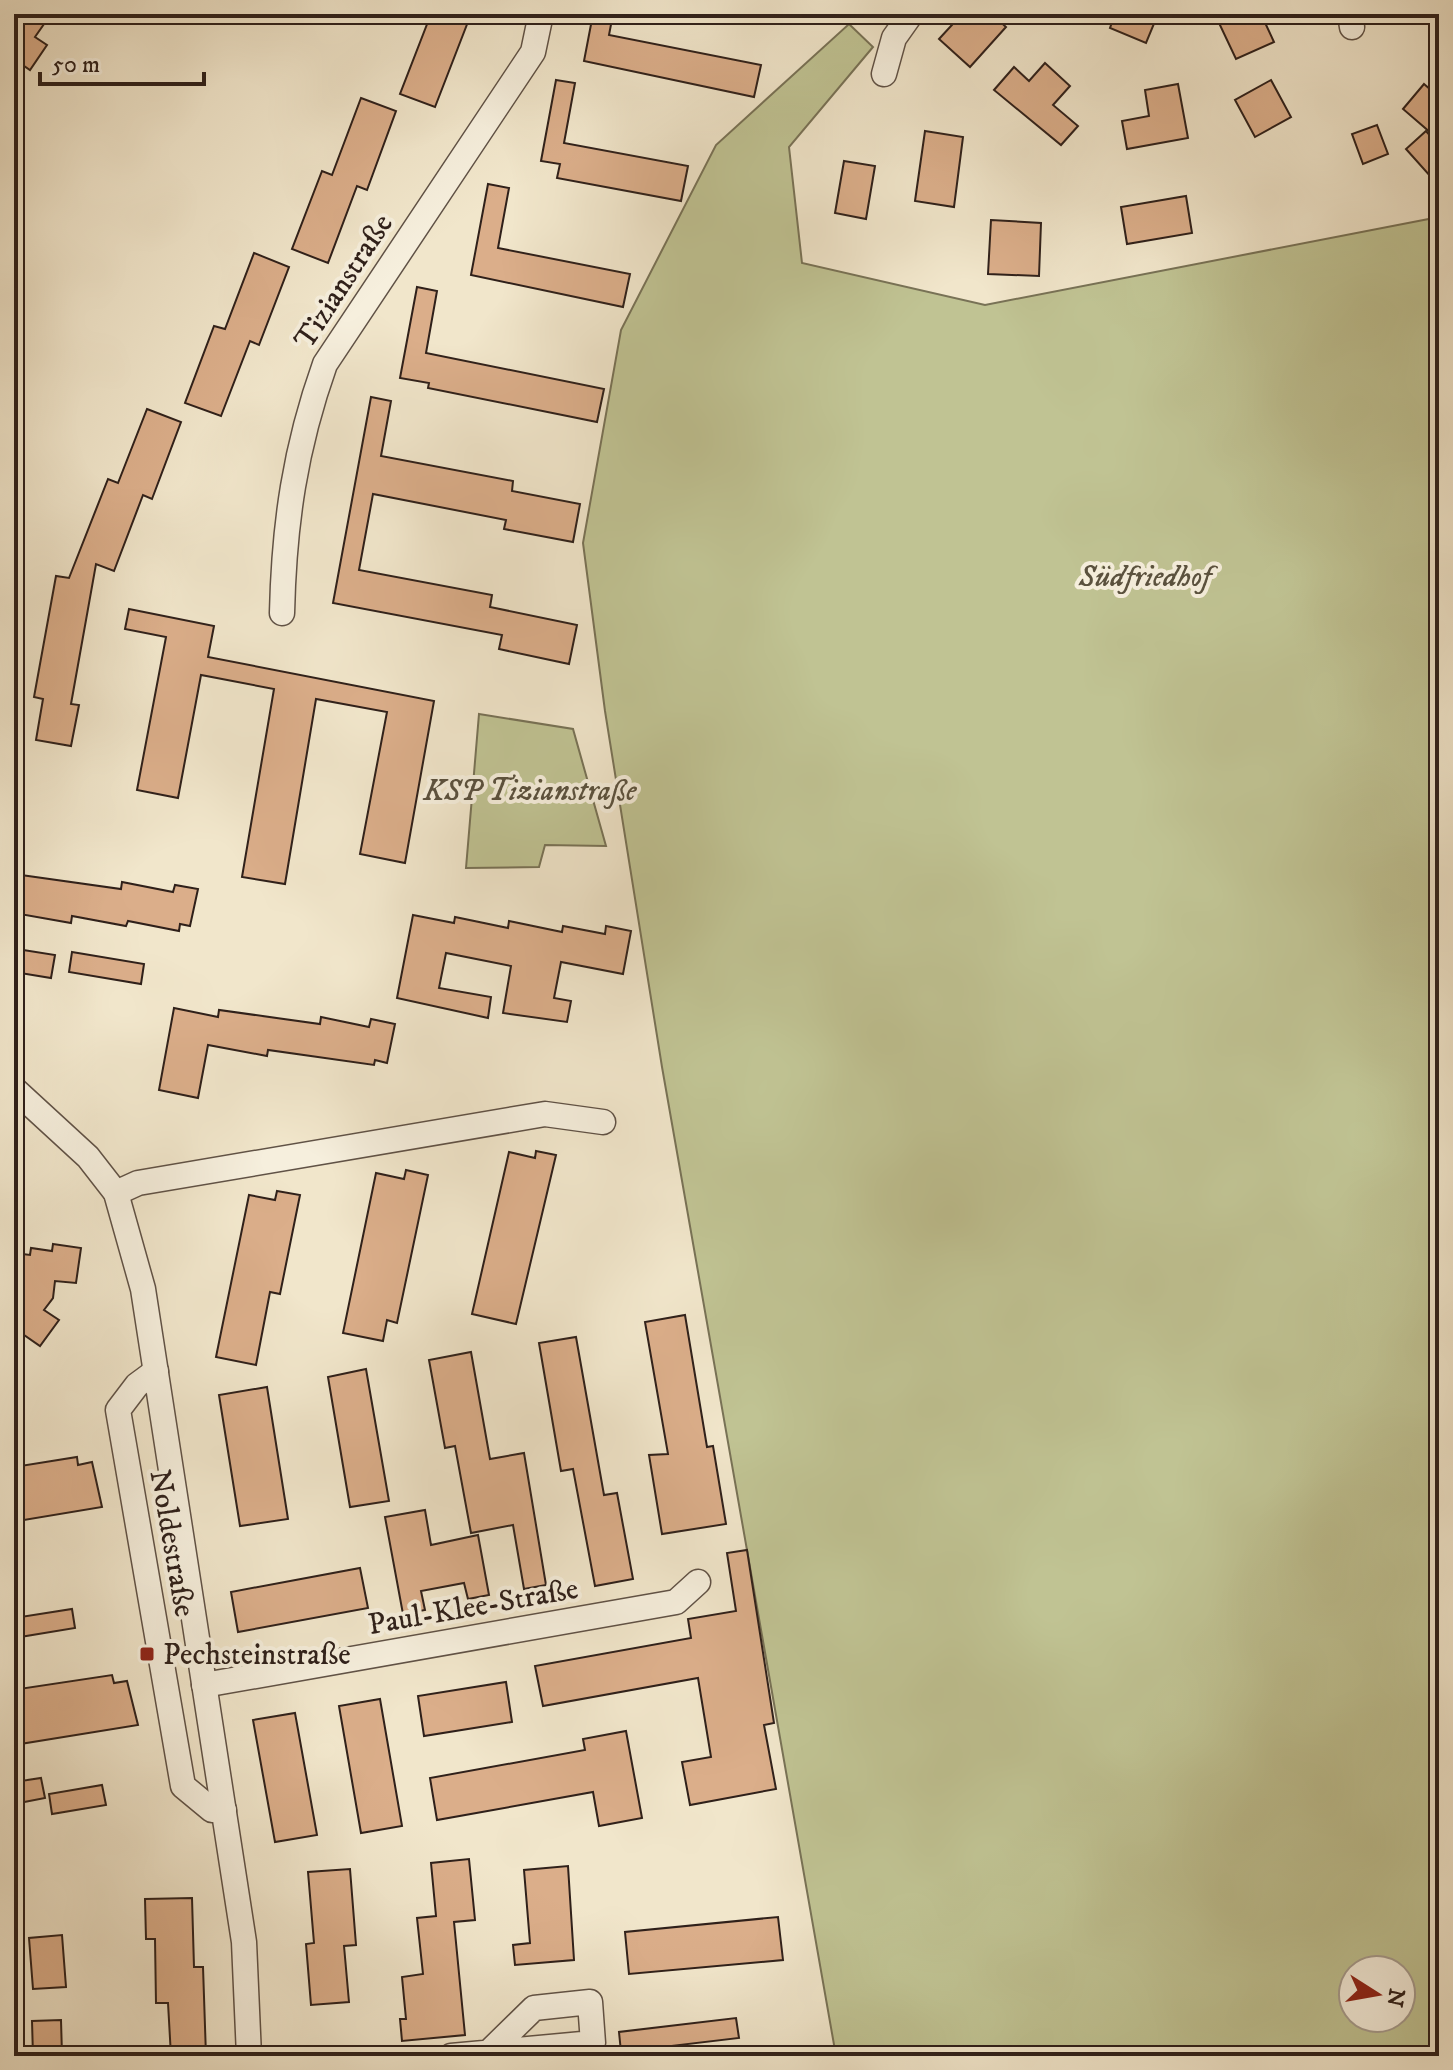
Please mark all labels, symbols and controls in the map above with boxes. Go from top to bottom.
scale bar [40,36,204,86]
text: 50 m [52,50,100,80]
street label: Tizianstraße [287,207,402,356]
park label: Südfriedhof [1078,559,1219,596]
park label: KSP Tizianstraße [422,773,637,810]
street label: Noldestraße [140,1467,203,1620]
street label: Paul-Klee-Straße [365,1571,581,1644]
place label: Pechsteinstraße [163,1637,351,1674]
marker: Pechsteinstraße [138,1645,156,1663]
north arrow [1337,1954,1417,2034]
text: N [1380,1986,1410,2009]

